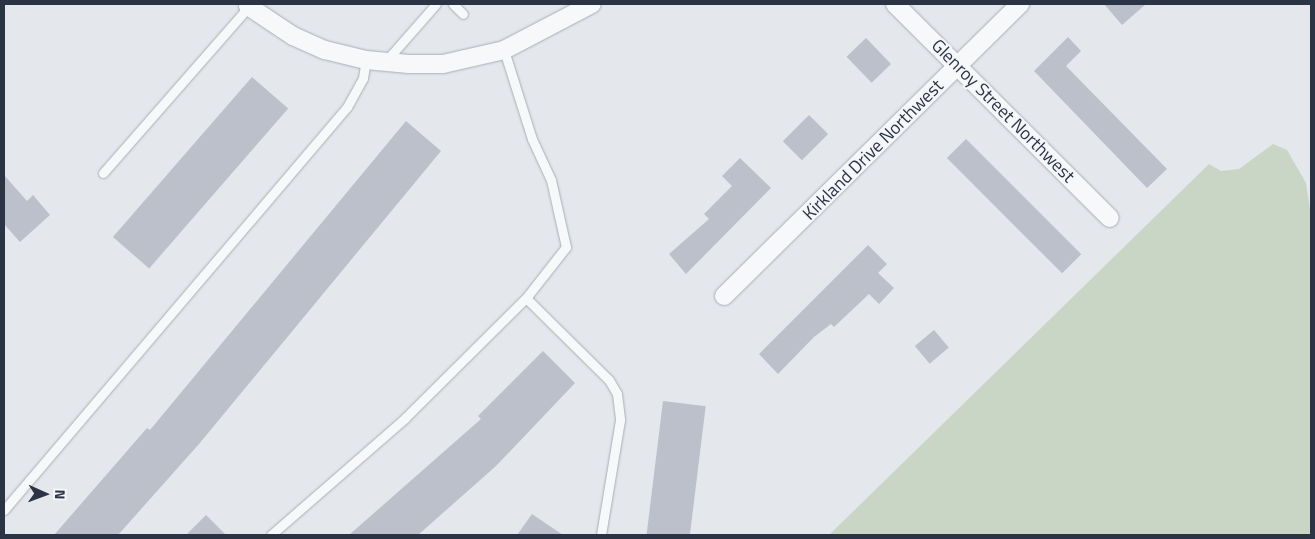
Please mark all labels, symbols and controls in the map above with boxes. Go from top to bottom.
street label: Glenroy Street Northwest [927,35,1079,187]
street label: Kirkland Drive Northwest [798,75,948,225]
north arrow [20,469,70,519]
text: N [50,489,71,500]

